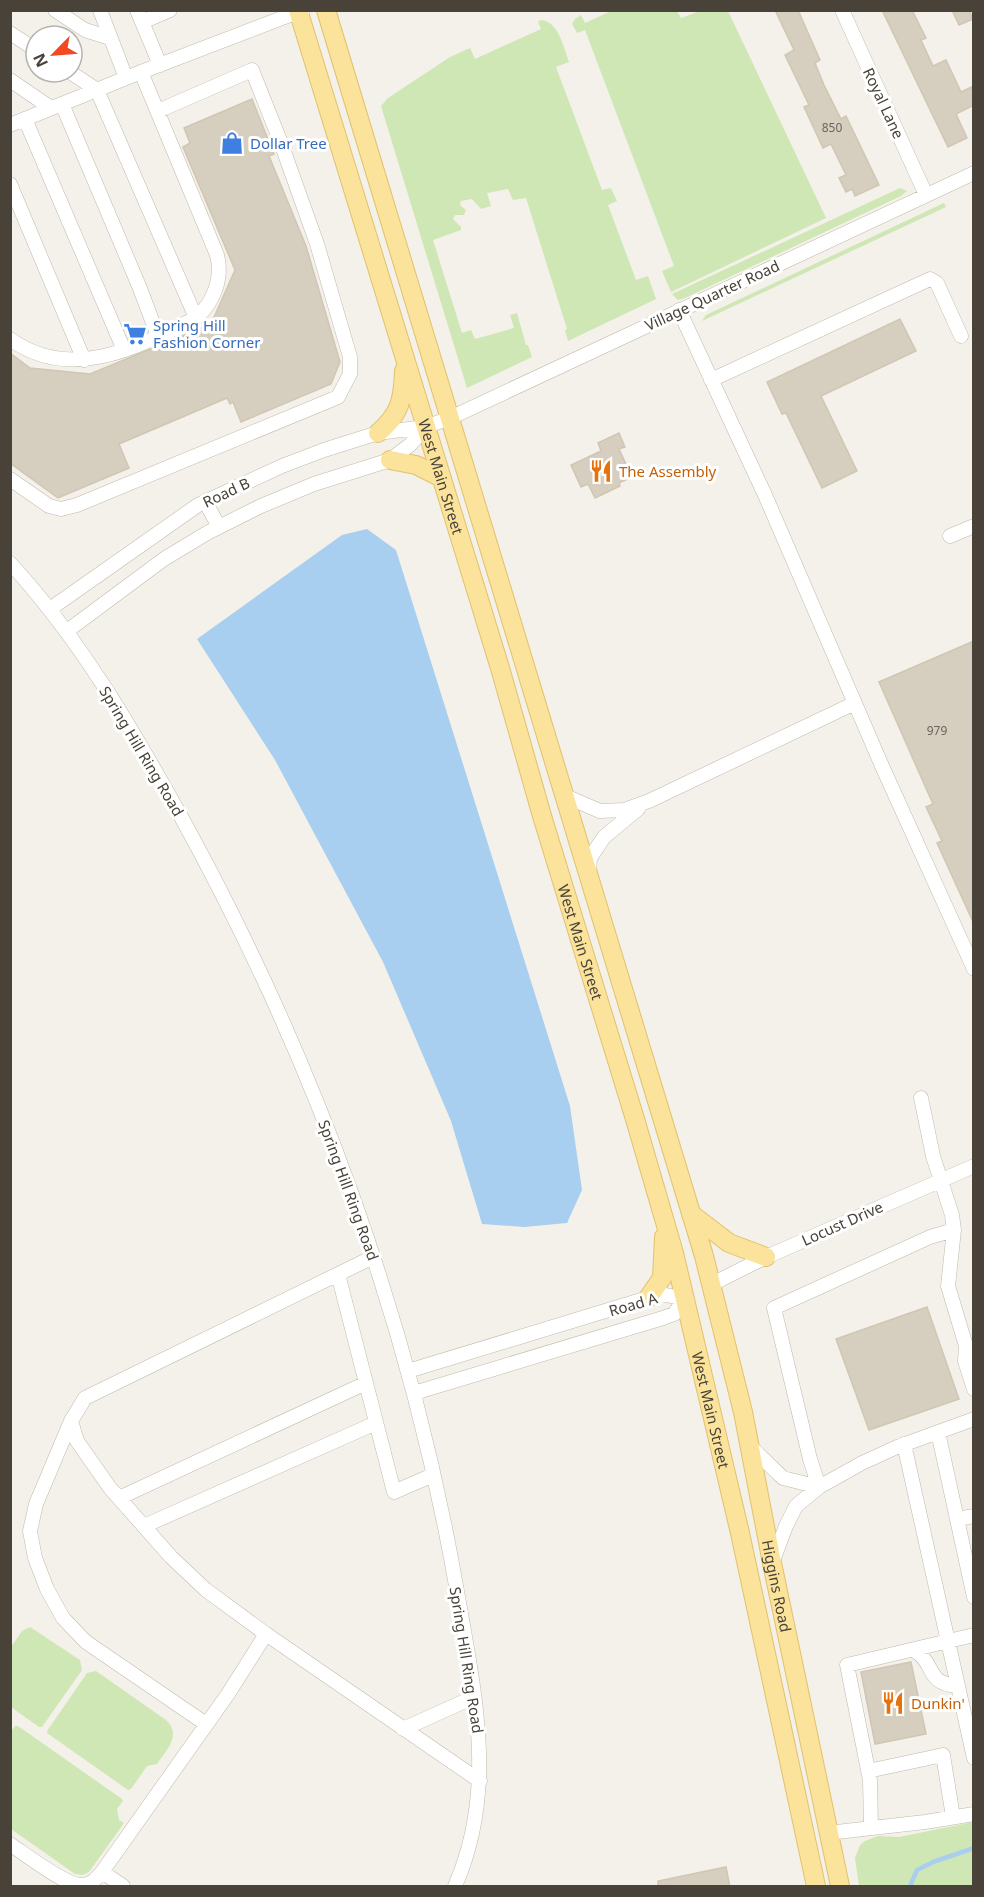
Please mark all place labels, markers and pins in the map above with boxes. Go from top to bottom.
shop icon: Dollar Tree [219,130,245,156]
place label: Dollar Tree [250,133,327,153]
place label: Spring Hill Fashion Corner [153,315,260,352]
supermarket icon: Spring Hill Fashion Corner [122,321,148,347]
restaurant icon: The Assembly [588,458,614,484]
place label: The Assembly [619,461,717,481]
restaurant icon: Dunkin' [880,1690,906,1716]
place label: Dunkin' [911,1693,965,1713]

